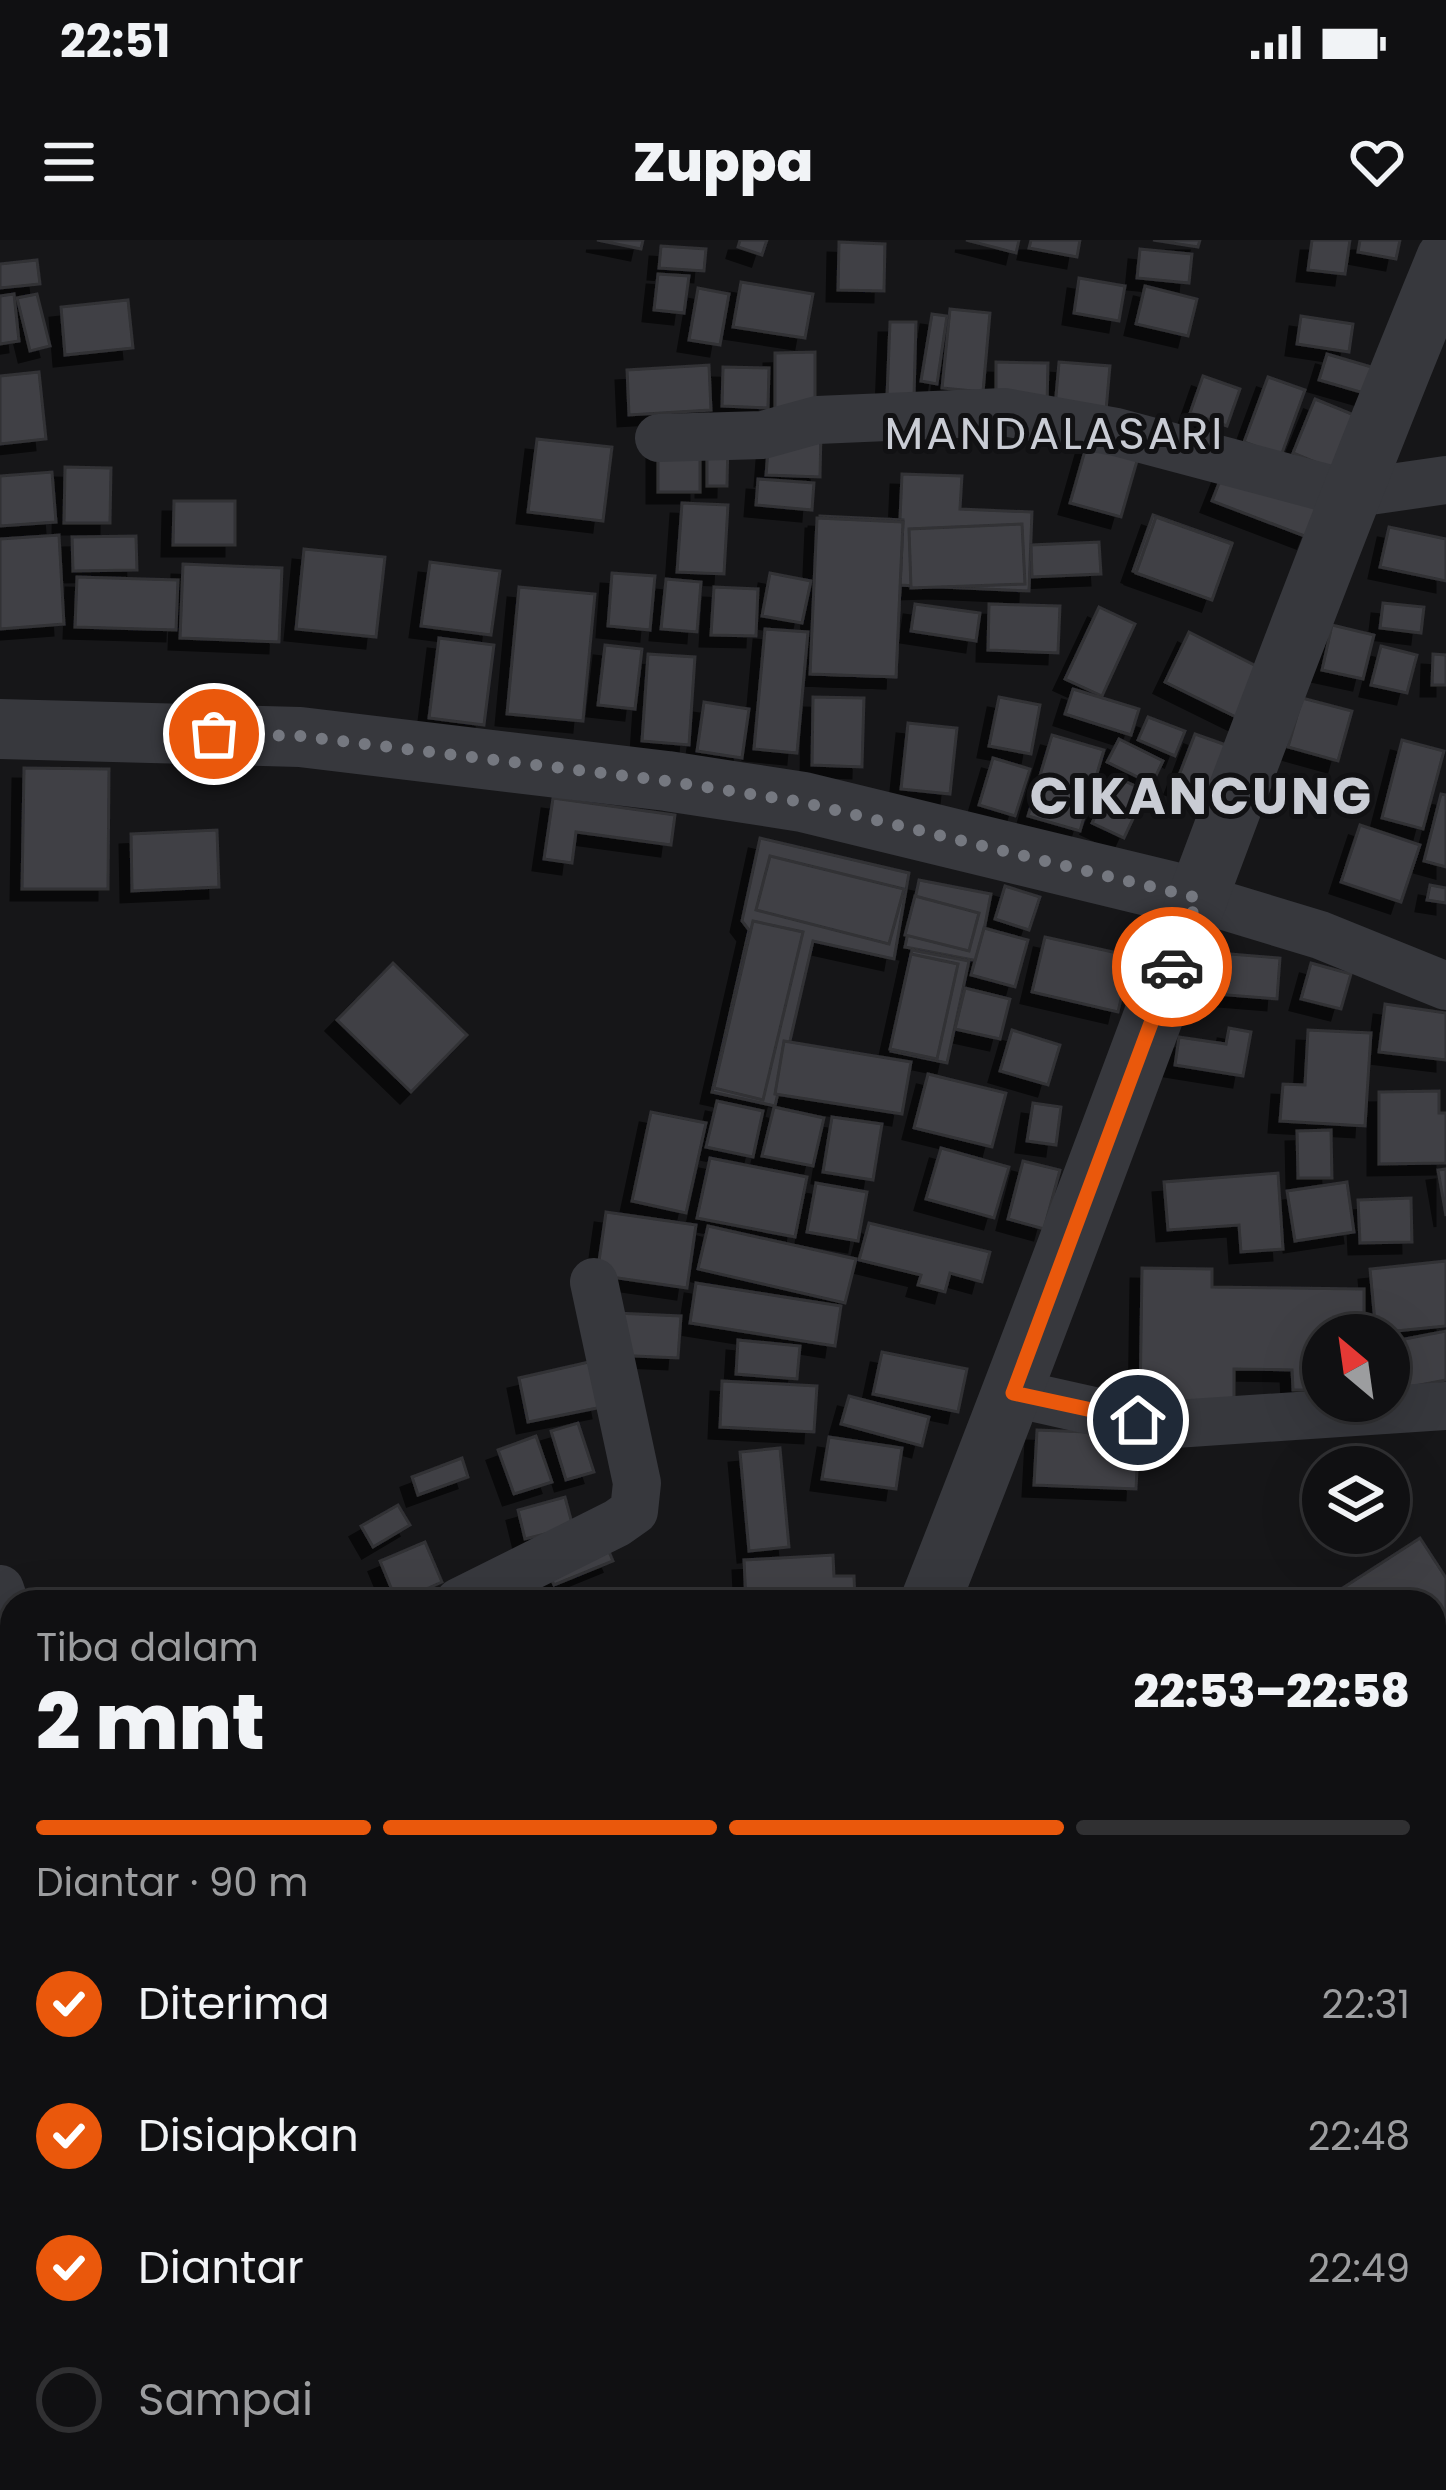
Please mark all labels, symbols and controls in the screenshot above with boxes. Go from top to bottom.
text: 22:51 [60,10,170,73]
text: Zuppa [633,124,813,200]
icon: menu [36,129,102,195]
icon: heart [1344,129,1410,195]
district label: MANDALASARI [885,402,1225,465]
pin [163,683,265,785]
icon: bag [181,701,247,767]
district label: CIKANCUNG [1030,760,1374,832]
courier [1112,907,1232,1027]
icon: car [1139,934,1205,1000]
north arrow [1302,1314,1410,1422]
map controls [1302,1314,1410,1554]
pin [1087,1369,1189,1471]
icon: home [1105,1387,1171,1453]
button: layers [1302,1446,1410,1554]
text: Tiba dalam [36,1620,259,1675]
text: 22:53–22:58 [1134,1660,1410,1723]
text: 2 mnt [36,1667,265,1776]
text: Diantar · 90 m [36,1855,308,1910]
icon: check [36,1971,102,2037]
text: Diterima [138,1972,330,2035]
text: 22:31 [1321,1977,1410,2032]
icon: check [36,2103,102,2169]
text: Disiapkan [138,2104,359,2167]
text: 22:48 [1308,2109,1410,2164]
icon: check [36,2235,102,2301]
text: Diantar [138,2236,304,2299]
text: 22:49 [1308,2241,1410,2296]
text: Sampai [138,2368,313,2431]

